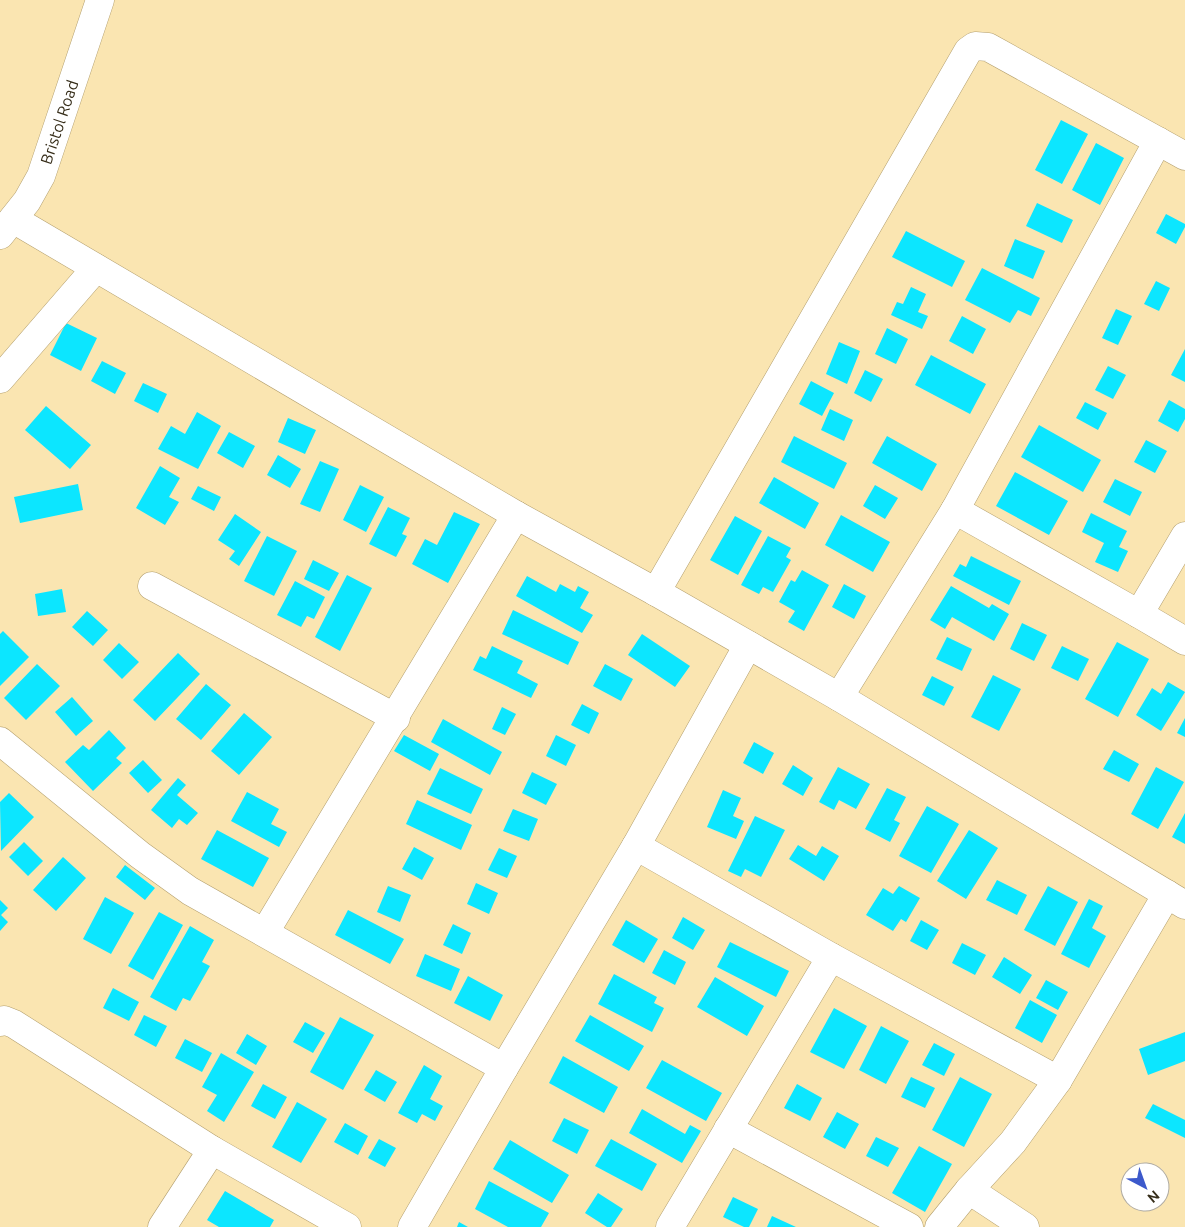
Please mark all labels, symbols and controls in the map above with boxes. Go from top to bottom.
street label: Bristol Road [37,78,82,166]
north arrow [1120,1162,1170,1212]
text: N [1144,1187,1163,1206]

